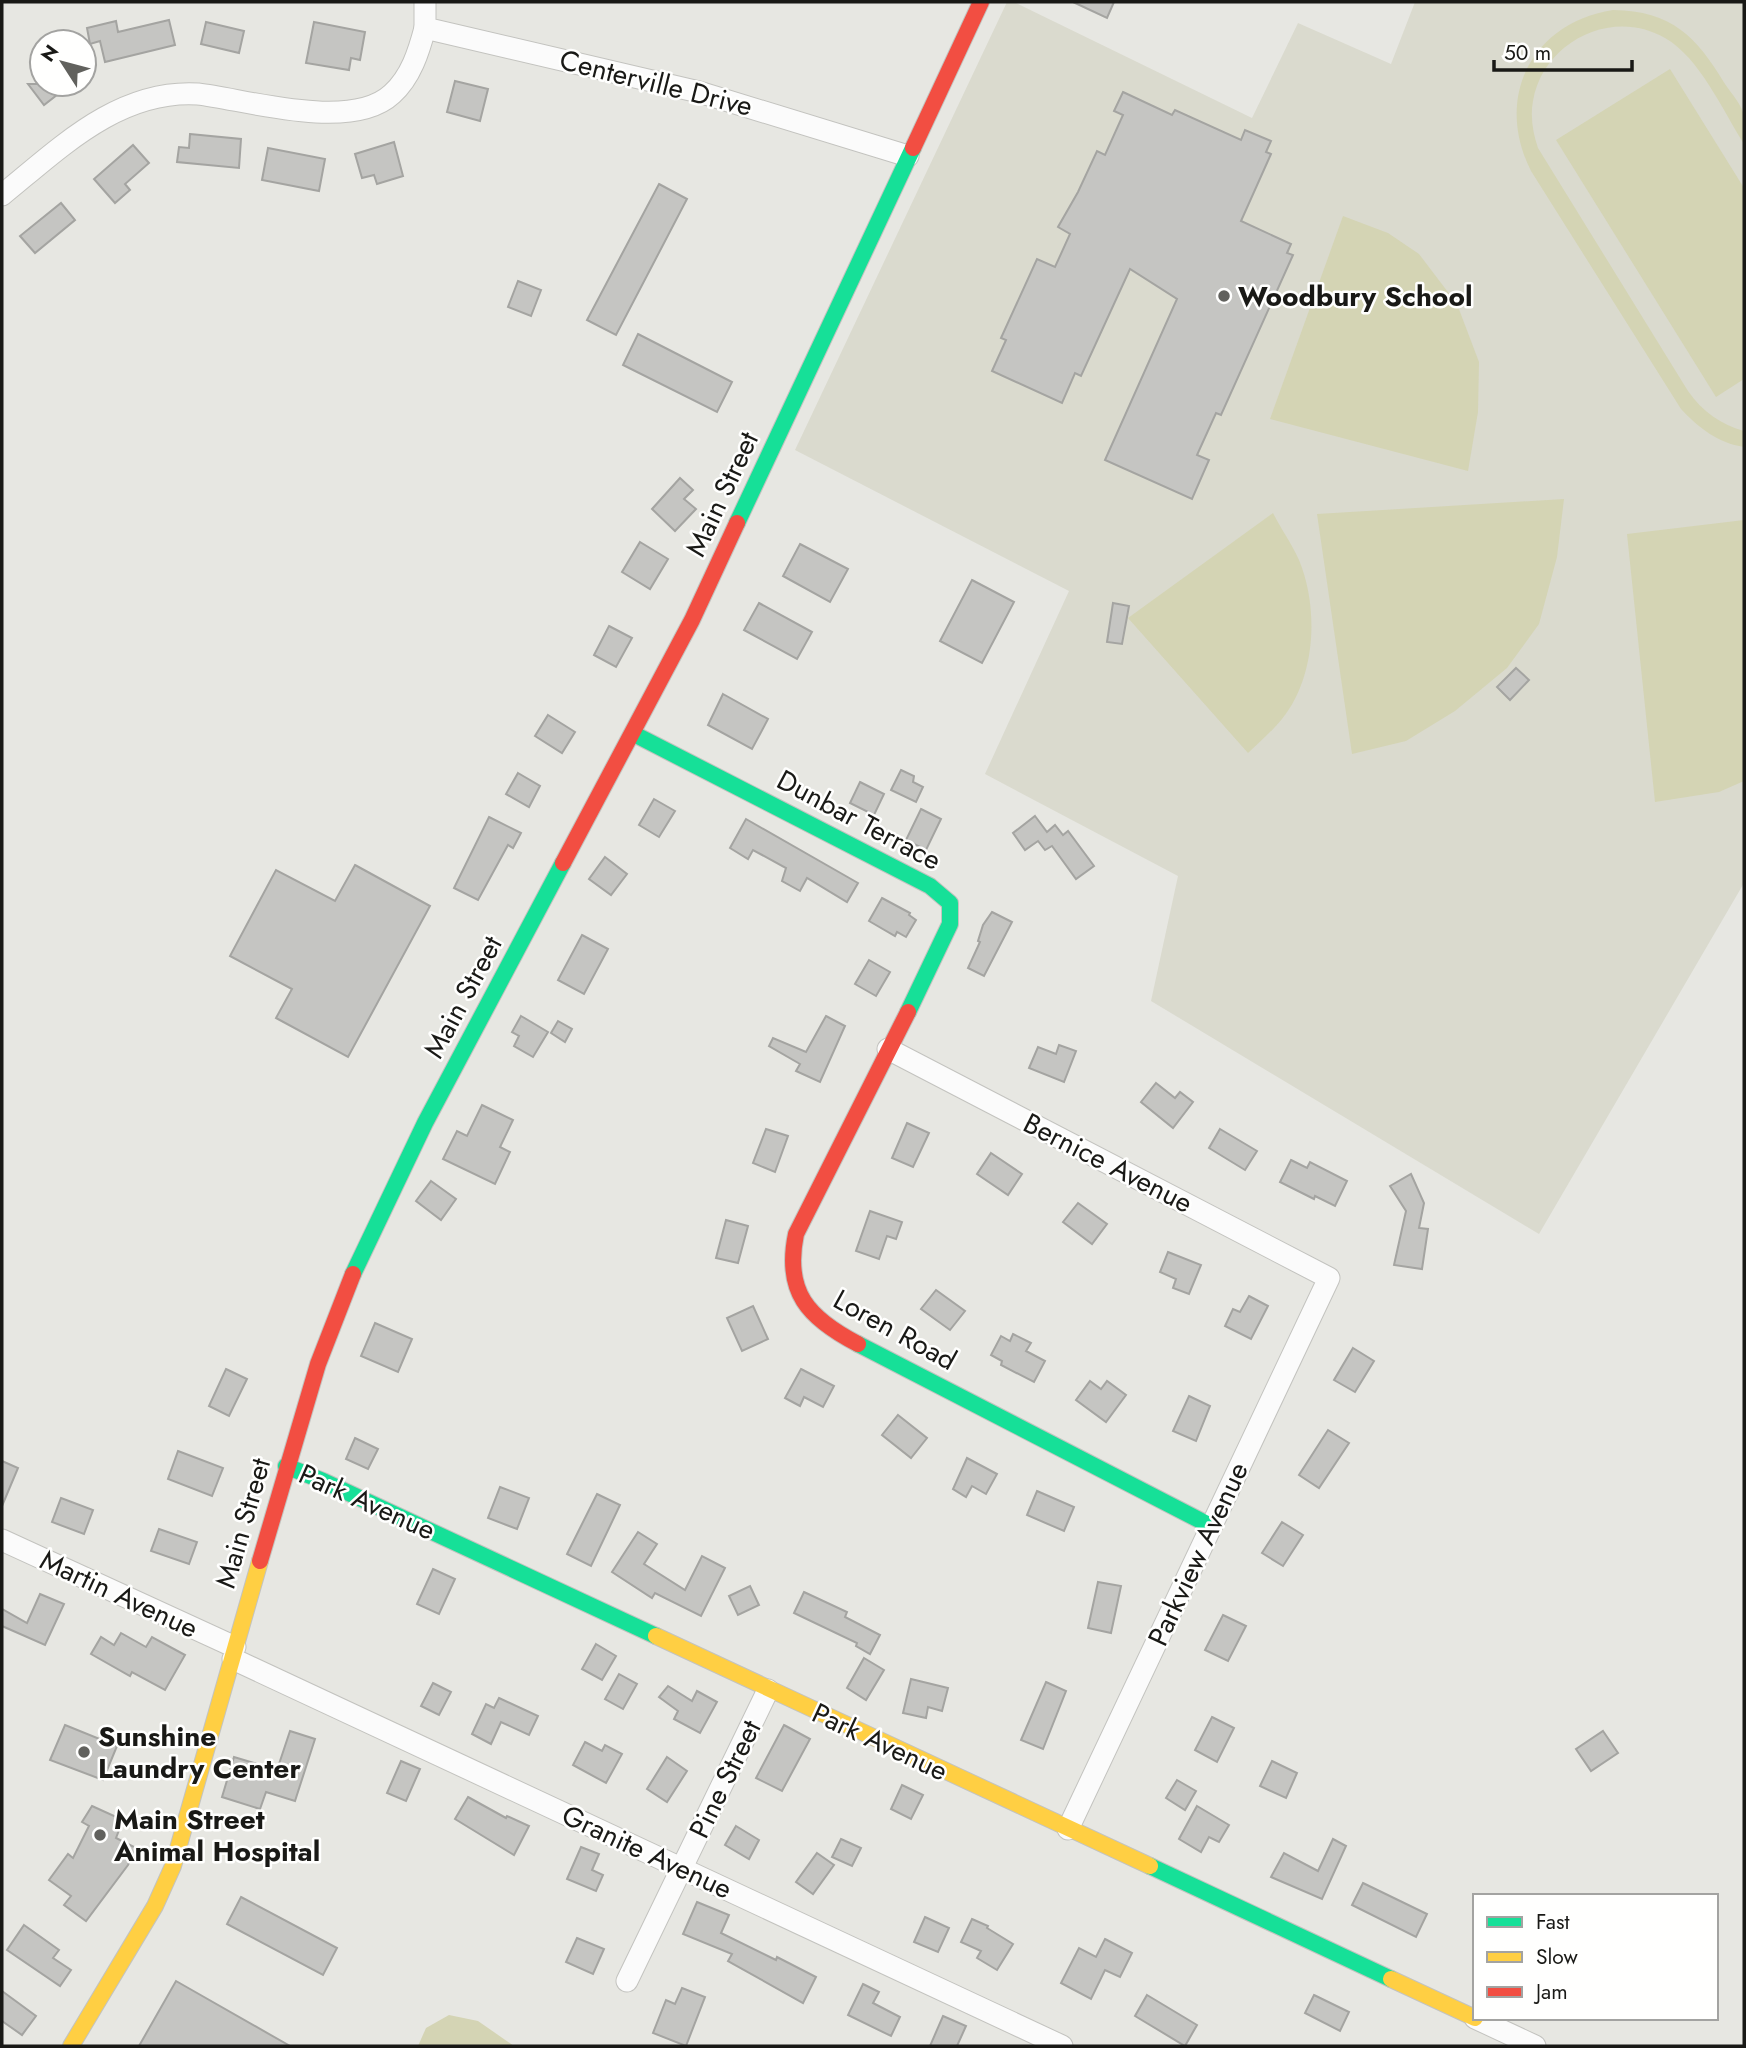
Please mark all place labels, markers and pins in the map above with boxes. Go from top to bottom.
place label: Woodbury School [1238,276,1472,317]
marker: Woodbury School [1216,288,1232,304]
place label: Sunshine Laundry Center [98,1716,301,1789]
marker: Sunshine Laundry Center [76,1744,92,1760]
place label: Main Street Animal Hospital [113,1799,320,1872]
marker: Main Street Animal Hospital [92,1827,108,1843]

